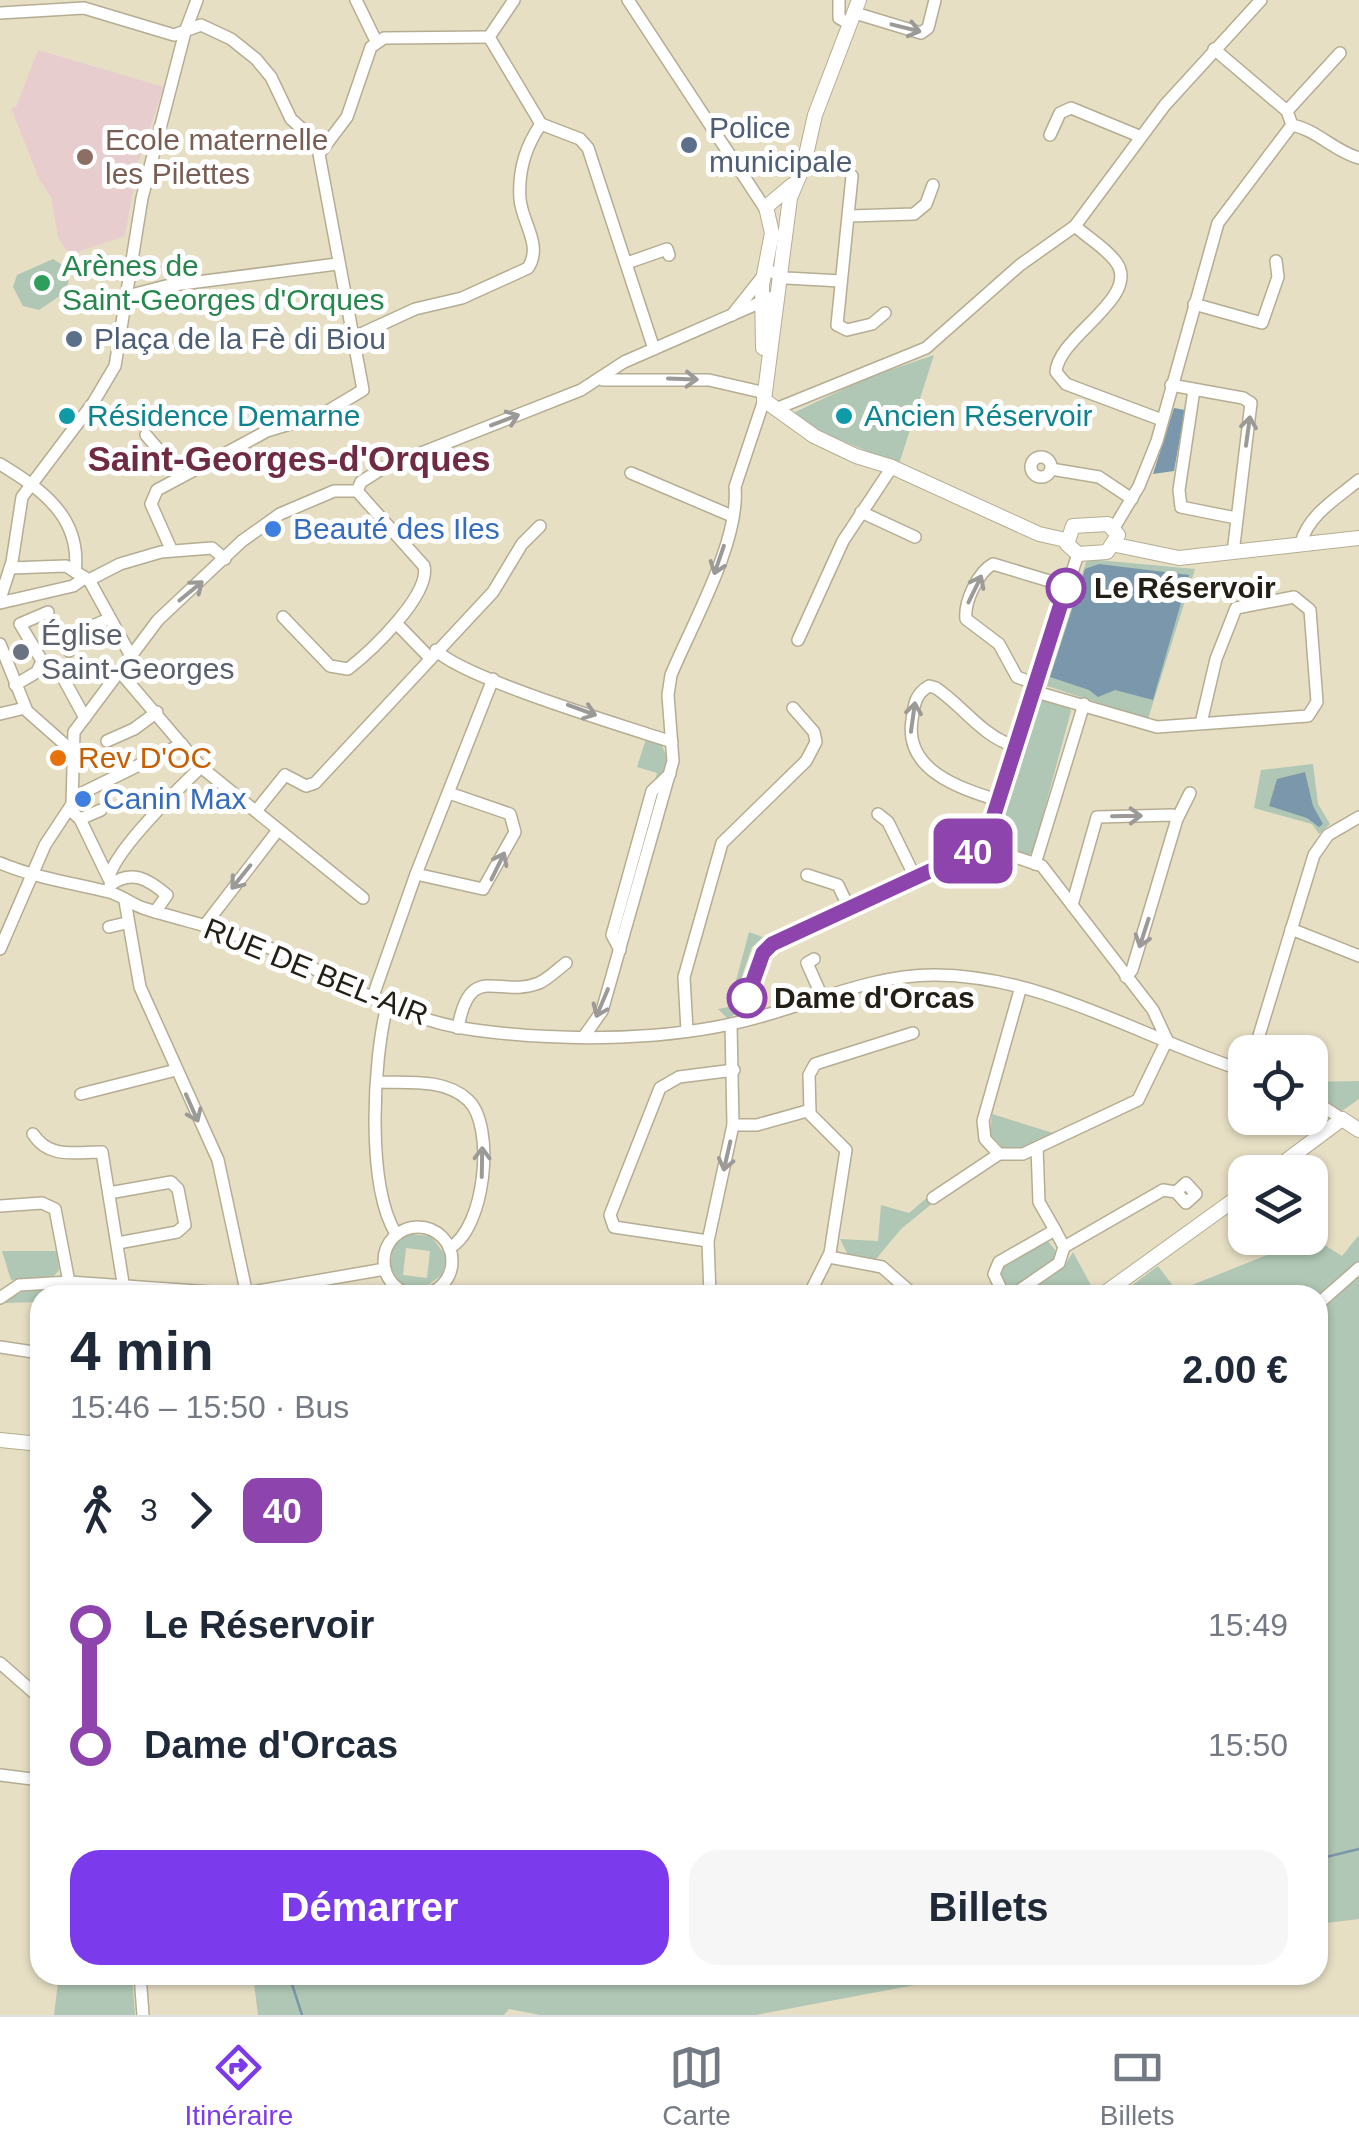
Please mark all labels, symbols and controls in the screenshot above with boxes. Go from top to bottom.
one-way arrow [889,19,921,38]
place label: Police municipale [709,111,852,178]
place label: Ecole maternelle les Pilettes [105,123,328,190]
marker: Police municipale [678,134,700,156]
marker: Ecole maternelle les Pilettes [74,146,96,168]
place label: Arènes de Saint-Georges d'Orques [62,249,385,316]
marker: Arènes de Saint-Georges d'Orques [31,272,53,294]
place label: Plaça de la Fè di Biou [94,322,386,355]
marker: Plaça de la Fè di Biou [63,328,85,350]
one-way arrow [666,369,698,388]
place label: Résidence Demarne [87,399,360,432]
place label: Ancien Réservoir [864,399,1092,432]
marker: Résidence Demarne [56,405,78,427]
marker: Ancien Réservoir [833,405,855,427]
one-way arrow [490,410,520,428]
one-way arrow [1240,416,1258,448]
district label: Saint-Georges-d'Orques [87,439,491,478]
place label: Beauté des Iles [293,512,500,545]
marker: Beauté des Iles [262,518,284,540]
one-way arrow [708,544,726,576]
marker: Le Réservoir [1047,569,1085,607]
place label: Le Réservoir [1094,571,1276,604]
one-way arrow [966,574,985,604]
one-way arrow [178,580,204,602]
place label: Église Saint-Georges [41,618,234,685]
marker: Église Saint-Georges [10,641,32,663]
one-way arrow [566,702,597,720]
one-way arrow [905,702,923,734]
place label: Rev D'OC [78,741,212,774]
marker: Rev D'OC [47,747,69,769]
place label: Canin Max [103,782,246,815]
marker: Canin Max [72,788,94,810]
one-way arrow [1111,806,1143,825]
line badge: 40 [928,818,1018,884]
text: 40 [954,832,992,871]
one-way arrow [489,852,508,882]
one-way arrow [231,863,252,890]
street label: RUE DE BEL-AIR [199,912,433,1031]
one-way arrow [1134,916,1152,948]
marker: Dame d'Orcas [728,979,766,1017]
place label: Dame d'Orcas [774,981,975,1014]
one-way arrow [592,987,610,1018]
map controls [1228,1035,1328,1255]
button: locate [1228,1035,1328,1135]
one-way arrow [184,1092,202,1123]
one-way arrow [716,1139,735,1171]
one-way arrow [472,1147,491,1179]
button: layers [1228,1155,1328,1255]
text: 4 min [70,1320,214,1382]
text: 2.00 € [1182,1349,1288,1391]
text: 15:46 – 15:50 · Bus [70,1389,349,1425]
icon: walk [70,1483,125,1538]
icon: forward [173,1483,228,1538]
text: 40 [263,1491,302,1530]
text: 3 [140,1492,158,1528]
text: Le Réservoir [144,1604,374,1646]
text: 15:49 [1208,1607,1288,1643]
text: Dame d'Orcas [144,1724,398,1766]
text: 15:50 [1208,1727,1288,1763]
button: Démarrer [70,1850,669,1965]
button: Billets [689,1850,1288,1965]
tab: Itinéraire [184,2040,293,2132]
tab: Carte [662,2040,731,2132]
tab: Billets [1100,2040,1174,2132]

